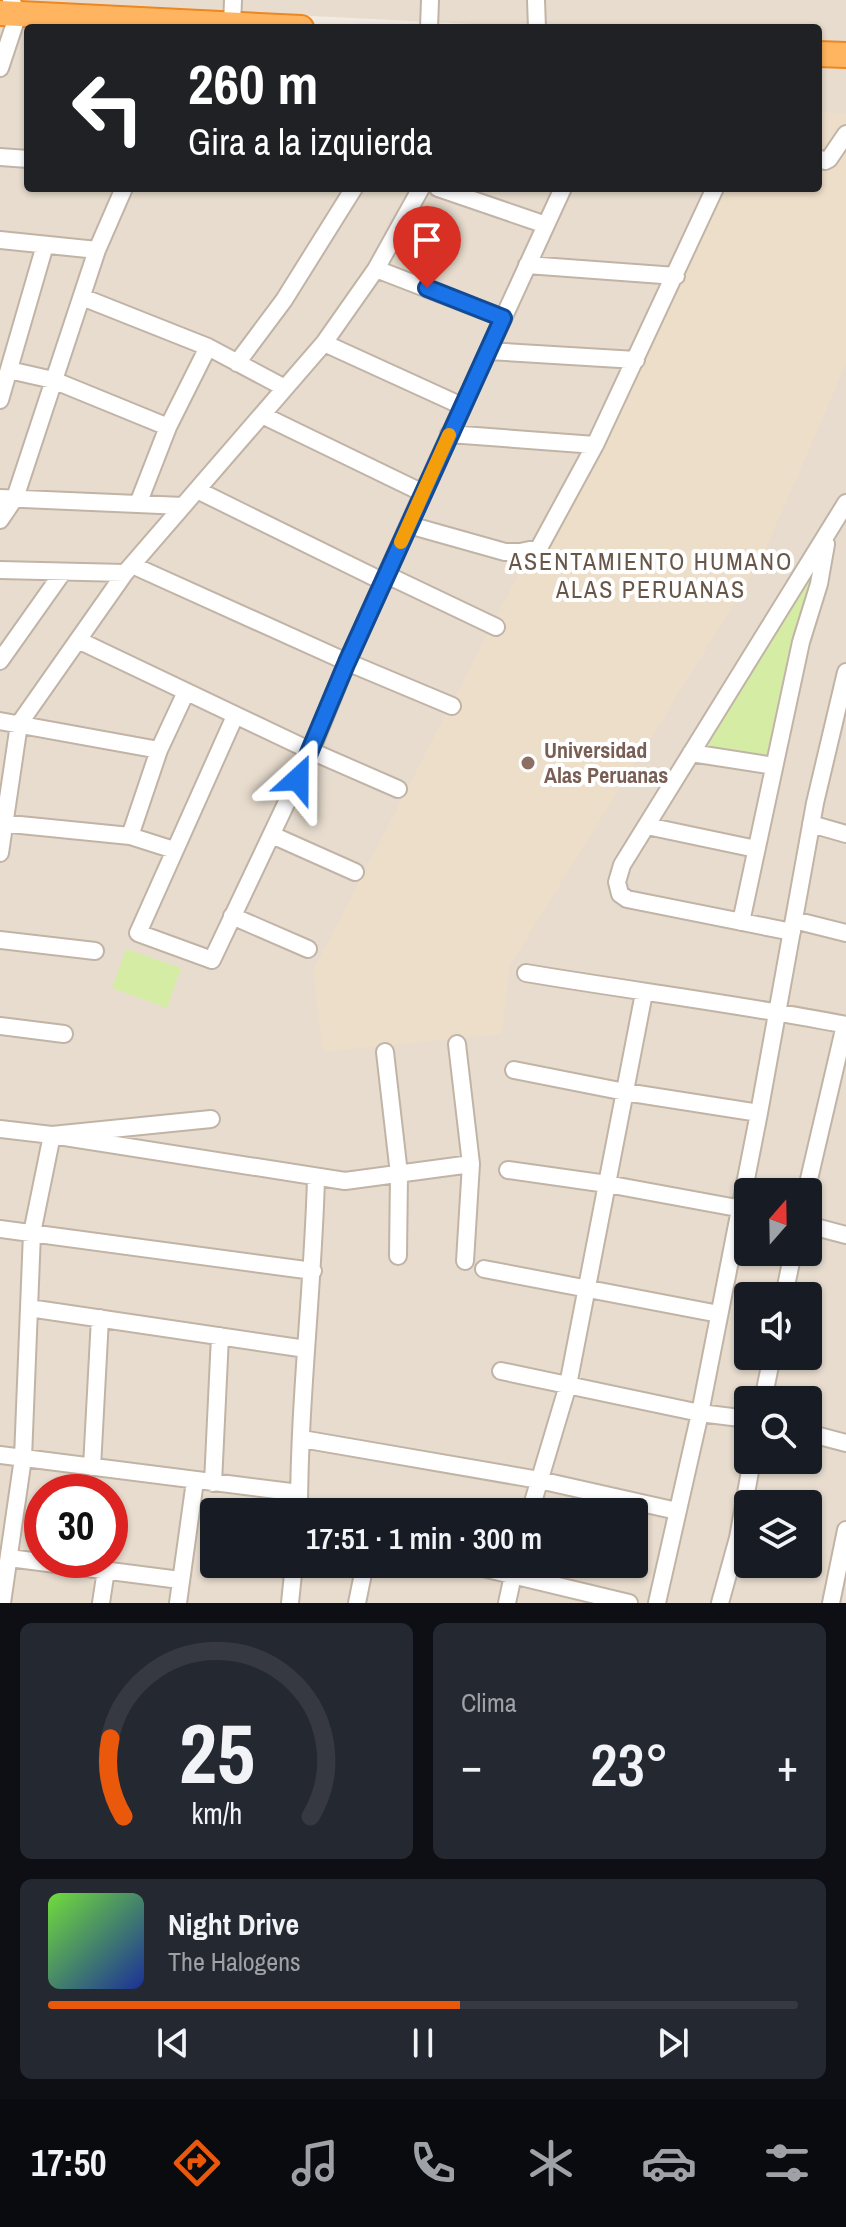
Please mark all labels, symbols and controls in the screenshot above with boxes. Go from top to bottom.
text: 260 m [188,46,318,121]
icon: left [56,56,160,160]
text: Gira a la izquierda [188,118,433,166]
pin [393,206,461,288]
icon: arrive [405,218,449,262]
district label: ASENTAMIENTO HUMANO ALAS PERUANAS [508,545,793,605]
place label: Universidad Alas Peruanas [544,735,668,790]
position arrow [256,737,340,821]
marker: Universidad Alas Peruanas [519,754,537,772]
north arrow [734,1178,822,1266]
map controls [734,1178,822,1578]
button: sound [734,1282,822,1370]
button: search [734,1386,822,1474]
speed limit sign: 30 [24,1474,128,1578]
button: layers [734,1490,822,1578]
text: 17:51 · 1 min · 300 m [306,1518,542,1558]
text: Clima [461,1685,517,1720]
text: 25 [179,1697,254,1809]
text: 23° [590,1724,669,1805]
text: − [461,1735,482,1795]
text: + [777,1735,798,1795]
text: km/h [191,1794,242,1833]
text: Night Drive [168,1904,299,1944]
text: The Halogens [168,1944,301,1979]
icon: previous [151,2021,195,2065]
icon: pause [401,2021,445,2065]
icon: next [651,2021,695,2065]
icon: directions [169,2135,225,2191]
icon: music [287,2135,343,2191]
icon: phone [405,2135,461,2191]
icon: climate [523,2135,579,2191]
icon: car [641,2135,697,2191]
icon: filters [759,2135,815,2191]
text: 17:50 [31,2139,107,2187]

